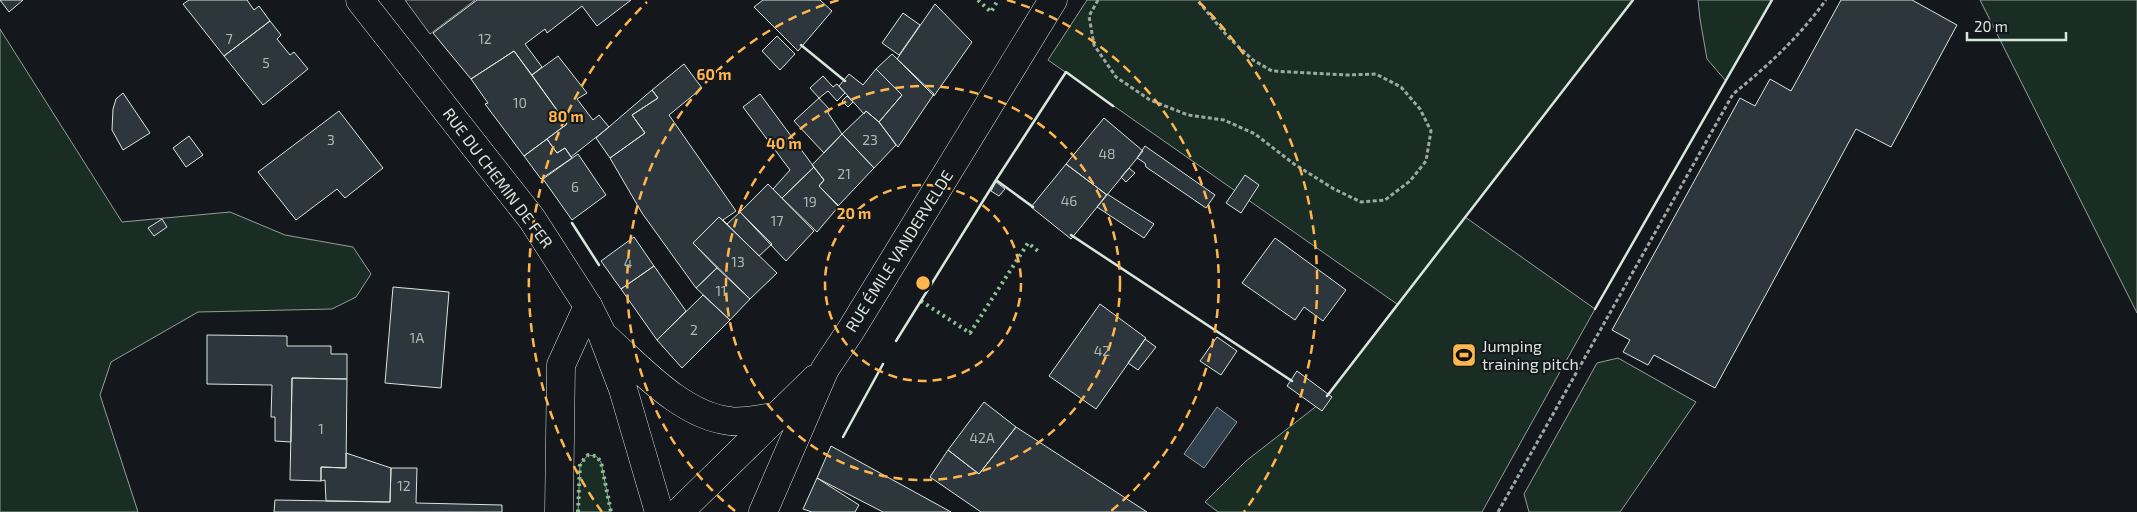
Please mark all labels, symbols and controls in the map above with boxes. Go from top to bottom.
scale bar [1967,10,2066,42]
text: 20 m [1974,17,2008,35]
house number: 7 [225,30,233,47]
house number: 12 [478,30,492,47]
house number: 5 [262,54,270,71]
text: 60 m [697,65,731,83]
house number: 10 [513,94,527,111]
street label: RUE DU CHEMIN DE FER [440,104,557,252]
text: 80 m [548,107,584,125]
house number: 3 [327,131,335,148]
house number: 23 [862,131,878,148]
text: 40 m [766,134,802,152]
house number: 48 [1098,145,1116,162]
house number: 21 [837,165,851,182]
street label: RUE ÉMILE VANDERVELDE [841,166,956,335]
house number: 6 [571,178,579,195]
house number: 46 [1061,192,1077,209]
house number: 19 [803,193,817,210]
text: 20 m [837,204,871,222]
house number: 17 [771,212,783,229]
house number: 13 [731,253,745,270]
house number: 4 [624,254,632,271]
centre of rings [914,274,932,292]
house number: 11 [715,282,727,299]
house number: 2 [690,321,698,338]
house number: 1A [410,329,424,346]
place label: Jumping training pitch [1482,336,1579,373]
house number: 42 [1094,342,1110,359]
sports icon: Jumping training pitch [1451,342,1477,368]
house number: 1 [318,420,324,437]
house number: 42A [969,429,995,446]
house number: 12 [397,477,411,494]

